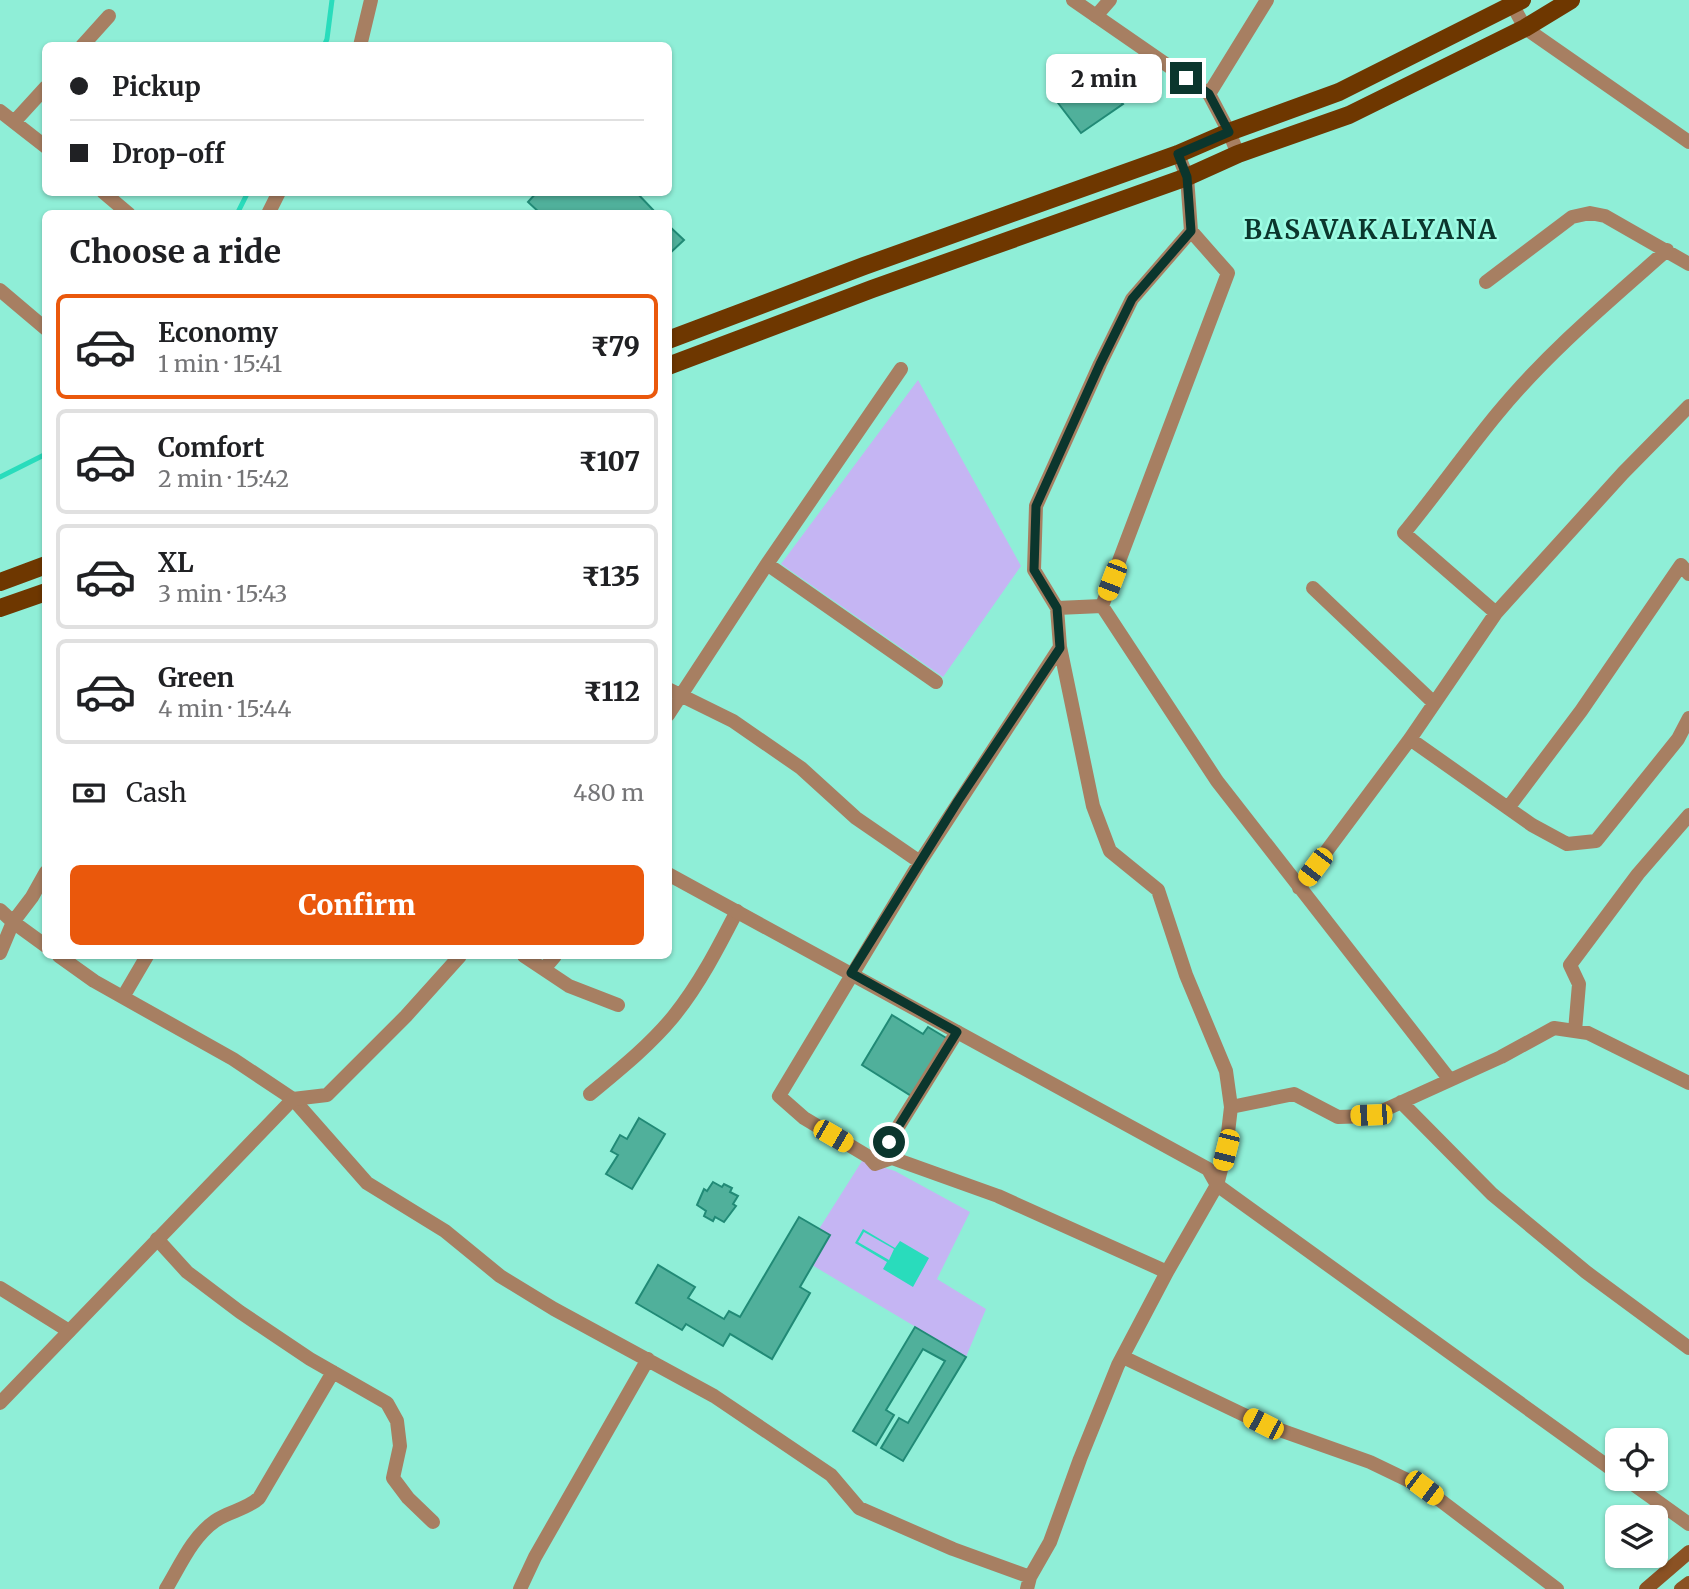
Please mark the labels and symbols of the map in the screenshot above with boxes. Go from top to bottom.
callout: 2 min [1046,54,1162,102]
route end [1170,62,1202,94]
district label: BASAVAKALYANA [1244,213,1498,246]
car [1095,557,1130,603]
car [1294,844,1337,890]
car [1350,1104,1393,1126]
car [810,1116,857,1156]
route start [873,1126,905,1158]
car [1211,1127,1242,1173]
car [1240,1405,1287,1443]
car [1401,1467,1448,1509]

